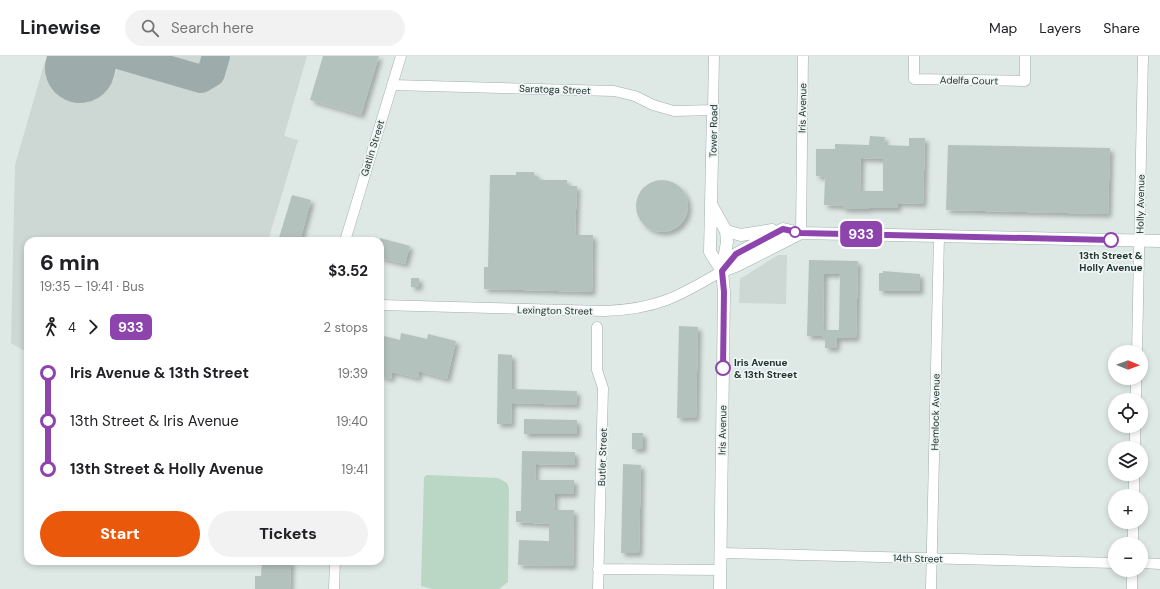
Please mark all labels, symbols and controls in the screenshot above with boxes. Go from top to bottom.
search box [125,10,405,46]
text: Linewise [20,15,101,40]
icon: search [139,17,161,39]
text: Search here [171,18,254,38]
text: Map [989,19,1017,37]
text: Layers [1039,19,1081,37]
text: Share [1103,19,1140,37]
street label: Adelfa Court [940,73,998,88]
street label: Saratoga Street [519,82,591,97]
street label: Iris Avenue [796,83,809,133]
street label: Tower Road [707,104,720,158]
street label: Gatlin Street [358,118,387,178]
street label: Holly Avenue [1133,174,1148,234]
line badge: 933 [838,221,884,247]
text: 933 [848,225,874,243]
unlabelled marker [789,226,801,238]
marker: 13th Street & Holly Avenue [1103,232,1119,248]
text: 6 min [40,248,100,277]
place label: 13th Street & Holly Avenue [1079,249,1143,274]
text: $3.52 [328,261,368,281]
text: 19:35 – 19:41 · Bus [40,278,144,295]
street label: Lexington Street [517,303,593,318]
icon: walk [40,316,62,338]
icon: forward [82,316,104,338]
text: 933 [118,318,144,336]
text: 4 [68,319,76,336]
text: 2 stops [324,319,368,336]
north arrow [1108,345,1148,385]
map controls [1108,345,1148,577]
place label: Iris Avenue & 13th Street [734,356,797,381]
marker: Iris Avenue & 13th Street [715,360,731,376]
text: Iris Avenue & 13th Street [70,363,249,383]
text: 19:39 [338,365,368,382]
street label: Hemlock Avenue [928,373,943,451]
button: locate [1108,393,1148,433]
street label: Iris Avenue [716,405,729,455]
text: 13th Street & Iris Avenue [70,411,239,431]
text: 19:40 [336,413,368,430]
street label: Butler Street [595,428,610,486]
button: layers [1108,441,1148,481]
text: 13th Street & Holly Avenue [70,459,264,479]
text: 19:41 [341,461,368,478]
button: + [1108,489,1148,529]
button: Start [40,511,200,557]
button: Tickets [208,511,368,557]
button: − [1108,537,1148,577]
street label: 14th Street [893,552,943,565]

